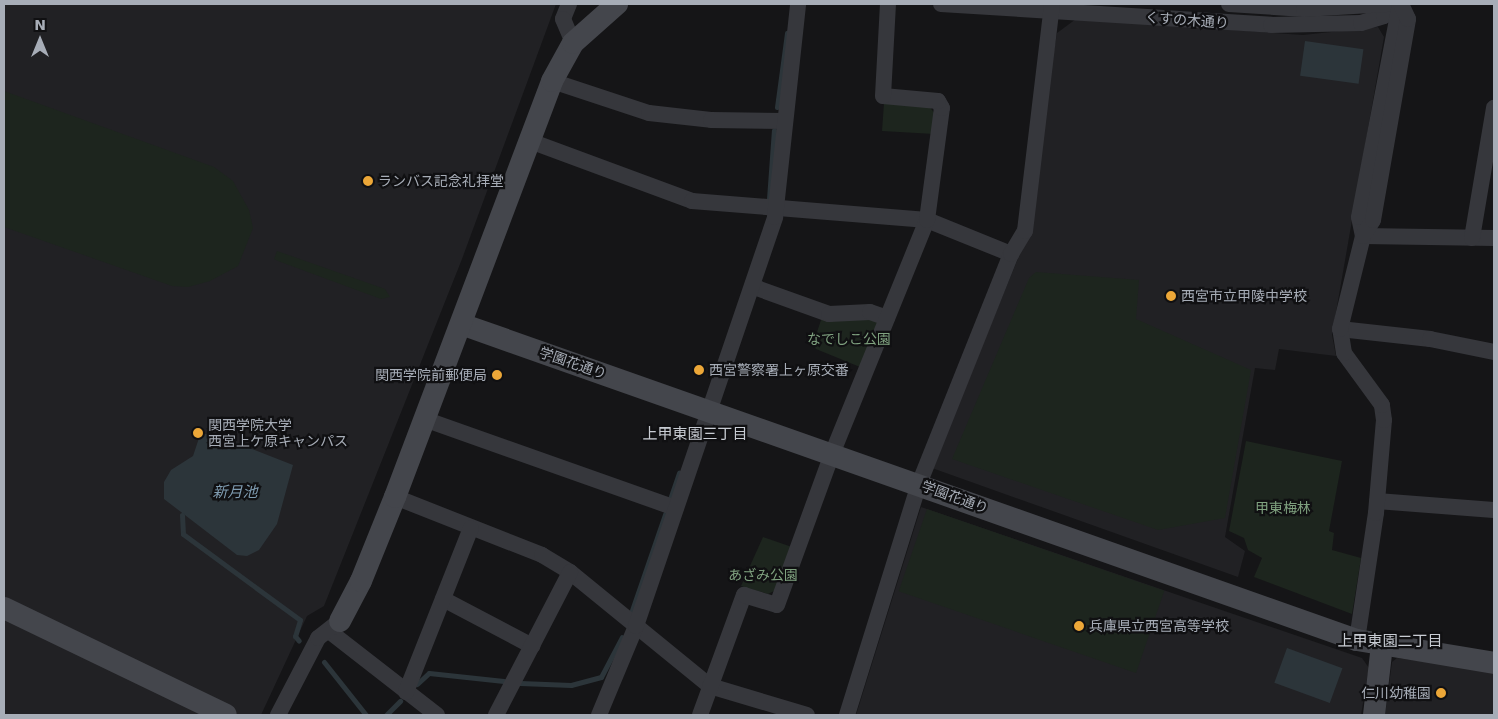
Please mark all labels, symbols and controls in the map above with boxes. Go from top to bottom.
street label: くすの木通り [1145,9,1229,31]
north arrow [15,15,65,65]
text: N [34,17,46,33]
place label: ランバス記念礼拝堂 [378,173,504,189]
marker: ランバス記念礼拝堂 [362,175,374,187]
place label: 西宮市立甲陵中学校 [1181,288,1307,304]
marker: 西宮市立甲陵中学校 [1165,290,1177,302]
park label: なでしこ公園 [807,331,891,347]
street label: 学園花通り [537,344,609,382]
place label: 西宮警察署上ヶ原交番 [709,362,849,378]
marker: 西宮警察署上ヶ原交番 [693,364,705,376]
place label: 関西学院前郵便局 [375,367,487,383]
marker: 関西学院前郵便局 [491,369,503,381]
place label: 関西学院大学 西宮上ケ原キャンパス [208,417,348,450]
district label: 上甲東園三丁目 [643,426,747,444]
marker: 関西学院大学 西宮上ケ原キャンパス [192,427,204,439]
street label: 学園花通り [919,477,991,517]
water label: 新月池 [213,484,257,502]
park label: 甲東梅林 [1255,500,1311,516]
park label: あざみ公園 [728,567,798,583]
place label: 兵庫県立西宮高等学校 [1089,618,1229,634]
marker: 兵庫県立西宮高等学校 [1073,620,1085,632]
district label: 上甲東園二丁目 [1338,633,1442,651]
place label: 仁川幼稚園 [1361,685,1431,701]
marker: 仁川幼稚園 [1435,687,1447,699]

